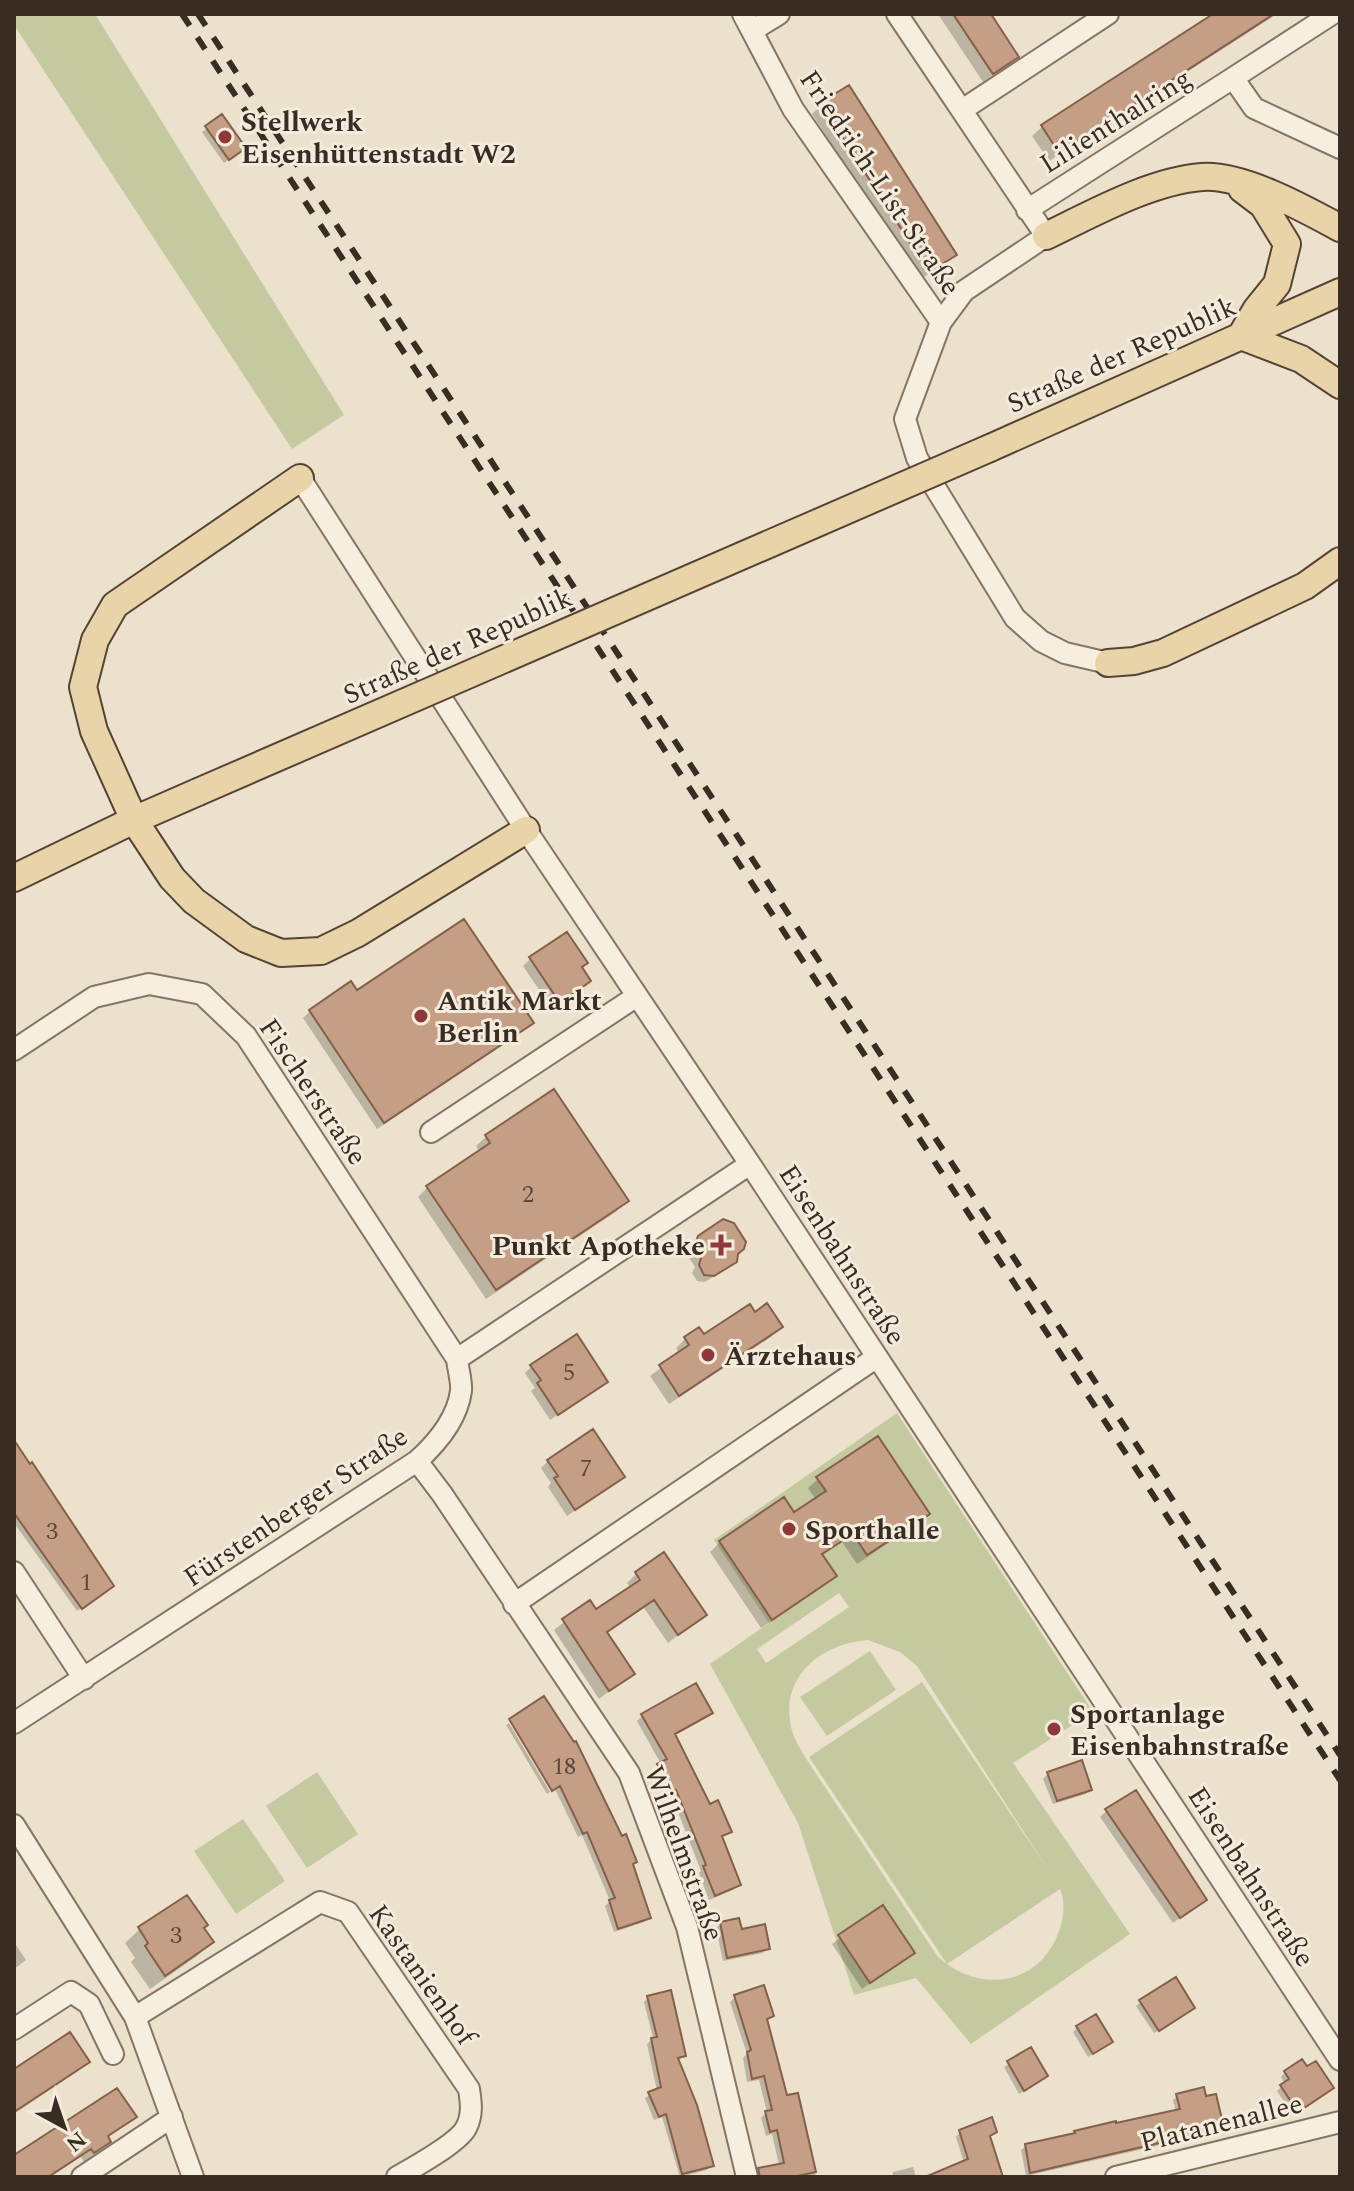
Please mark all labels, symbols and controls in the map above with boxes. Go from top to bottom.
street label: Lilienthalring [1031,57,1200,185]
street label: Friedrich-List-Straße [788,61,972,305]
place label: Stellwerk Eisenhüttenstadt W2 [241,101,516,176]
marker: Stellwerk Eisenhüttenstadt W2 [216,128,234,146]
street label: Straße der Republik [1000,285,1243,425]
street label: Straße der Republik [336,576,579,716]
place label: Antik Markt Berlin [437,980,602,1055]
marker: Antik Markt Berlin [412,1007,430,1025]
street label: Fischerstraße [247,1009,378,1174]
street label: Eisenbahnstraße [767,1156,916,1354]
house number: 2 [522,1177,534,1213]
place label: Punkt Apotheke [492,1225,705,1268]
marker: Punkt Apotheke [712,1236,730,1254]
place label: Ärztehaus [724,1335,857,1378]
marker: Ärztehaus [699,1346,717,1364]
house number: 5 [563,1355,575,1391]
street label: Fürstenberger Straße [175,1416,417,1599]
house number: 7 [580,1451,592,1487]
place label: Sporthalle [805,1509,940,1552]
house number: 3 [46,1514,58,1550]
marker: Sporthalle [780,1520,798,1538]
house number: 1 [80,1565,92,1601]
place label: Sportanlage Eisenbahnstraße [1070,1693,1289,1768]
marker: Sportanlage Eisenbahnstraße [1045,1720,1063,1738]
house number: 18 [552,1749,576,1785]
street label: Wilhelmstraße [632,1760,735,1947]
street label: Eisenbahnstraße [1176,1778,1325,1976]
street label: Kastanienhof [357,1895,488,2057]
house number: 3 [170,1918,182,1954]
street label: Platanenallee [1135,2082,1307,2164]
north arrow [24,2087,104,2167]
text: N [58,2123,93,2160]

